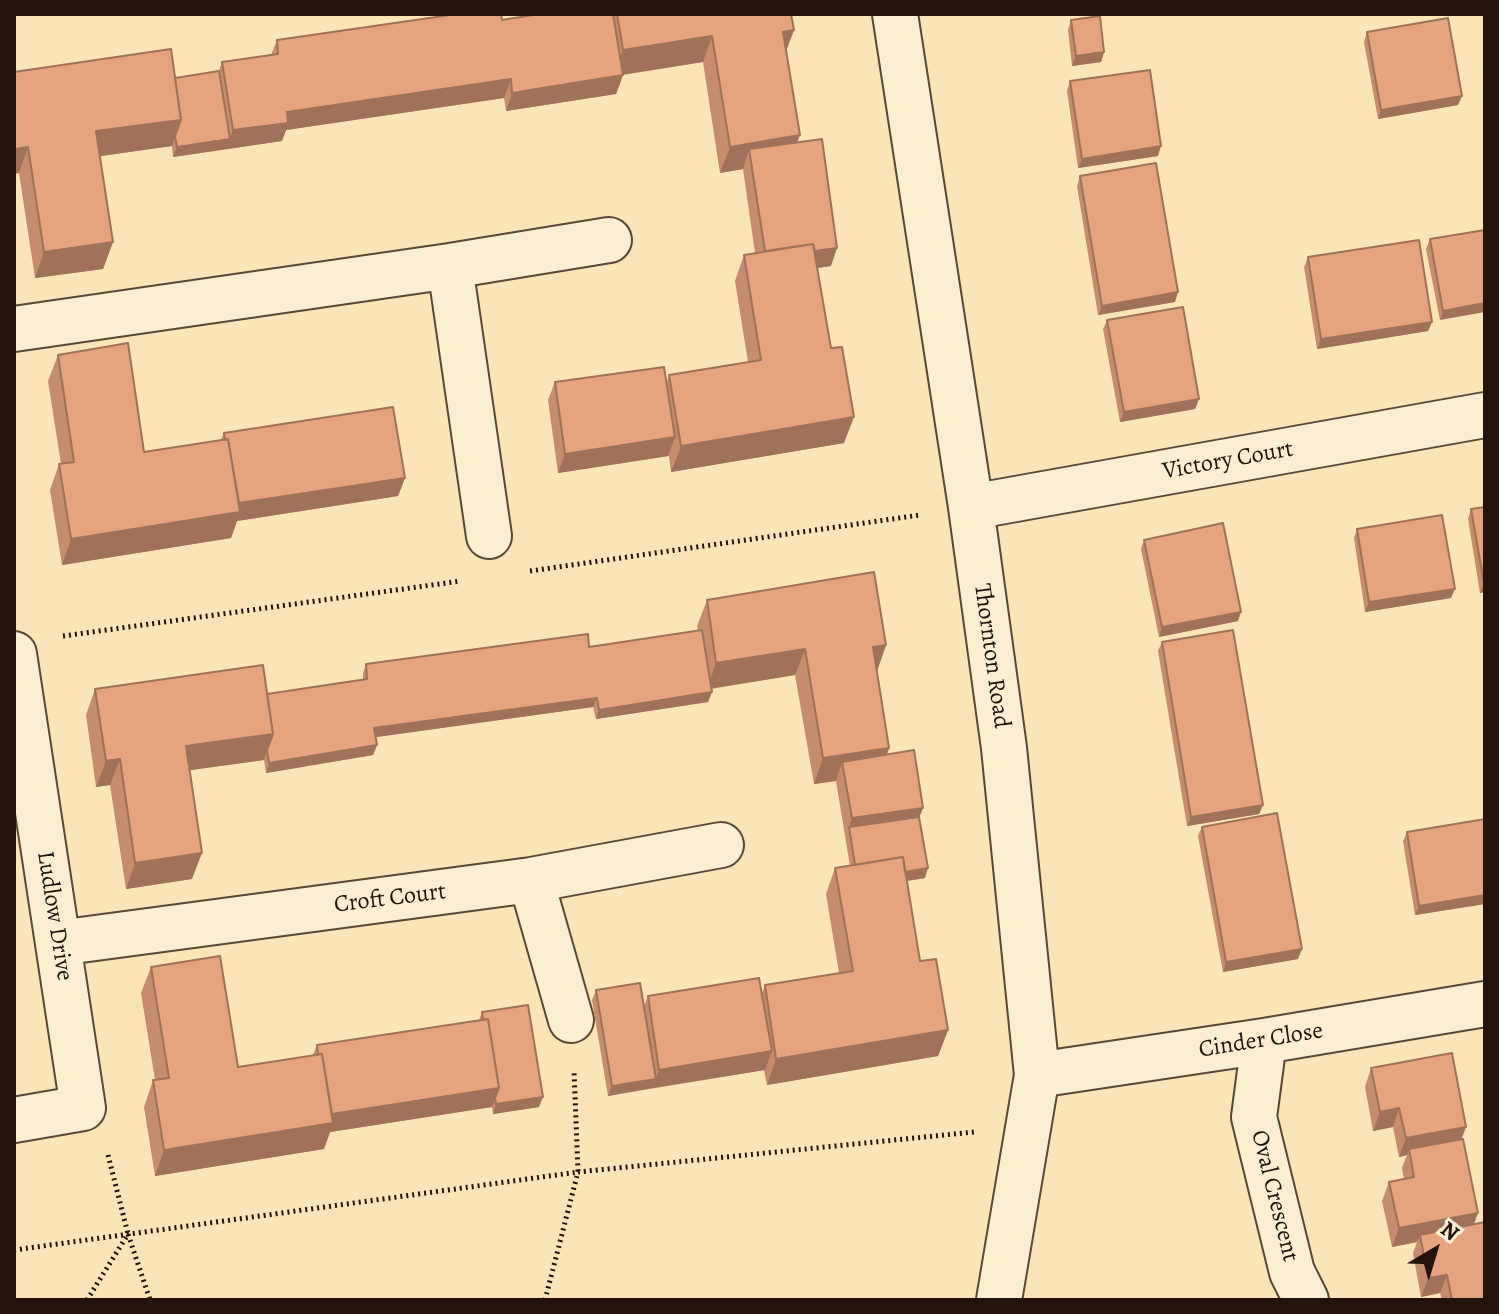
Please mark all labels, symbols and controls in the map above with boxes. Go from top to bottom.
street label: Victory Court [1160,435,1296,487]
street label: Thornton Road [967,582,1015,730]
street label: Ludlow Drive [30,849,78,983]
street label: Croft Court [332,878,448,920]
street label: Cinder Close [1197,1017,1325,1065]
street label: Oval Crescent [1244,1127,1304,1265]
north arrow [1395,1210,1475,1290]
text: N [1434,1214,1465,1248]

